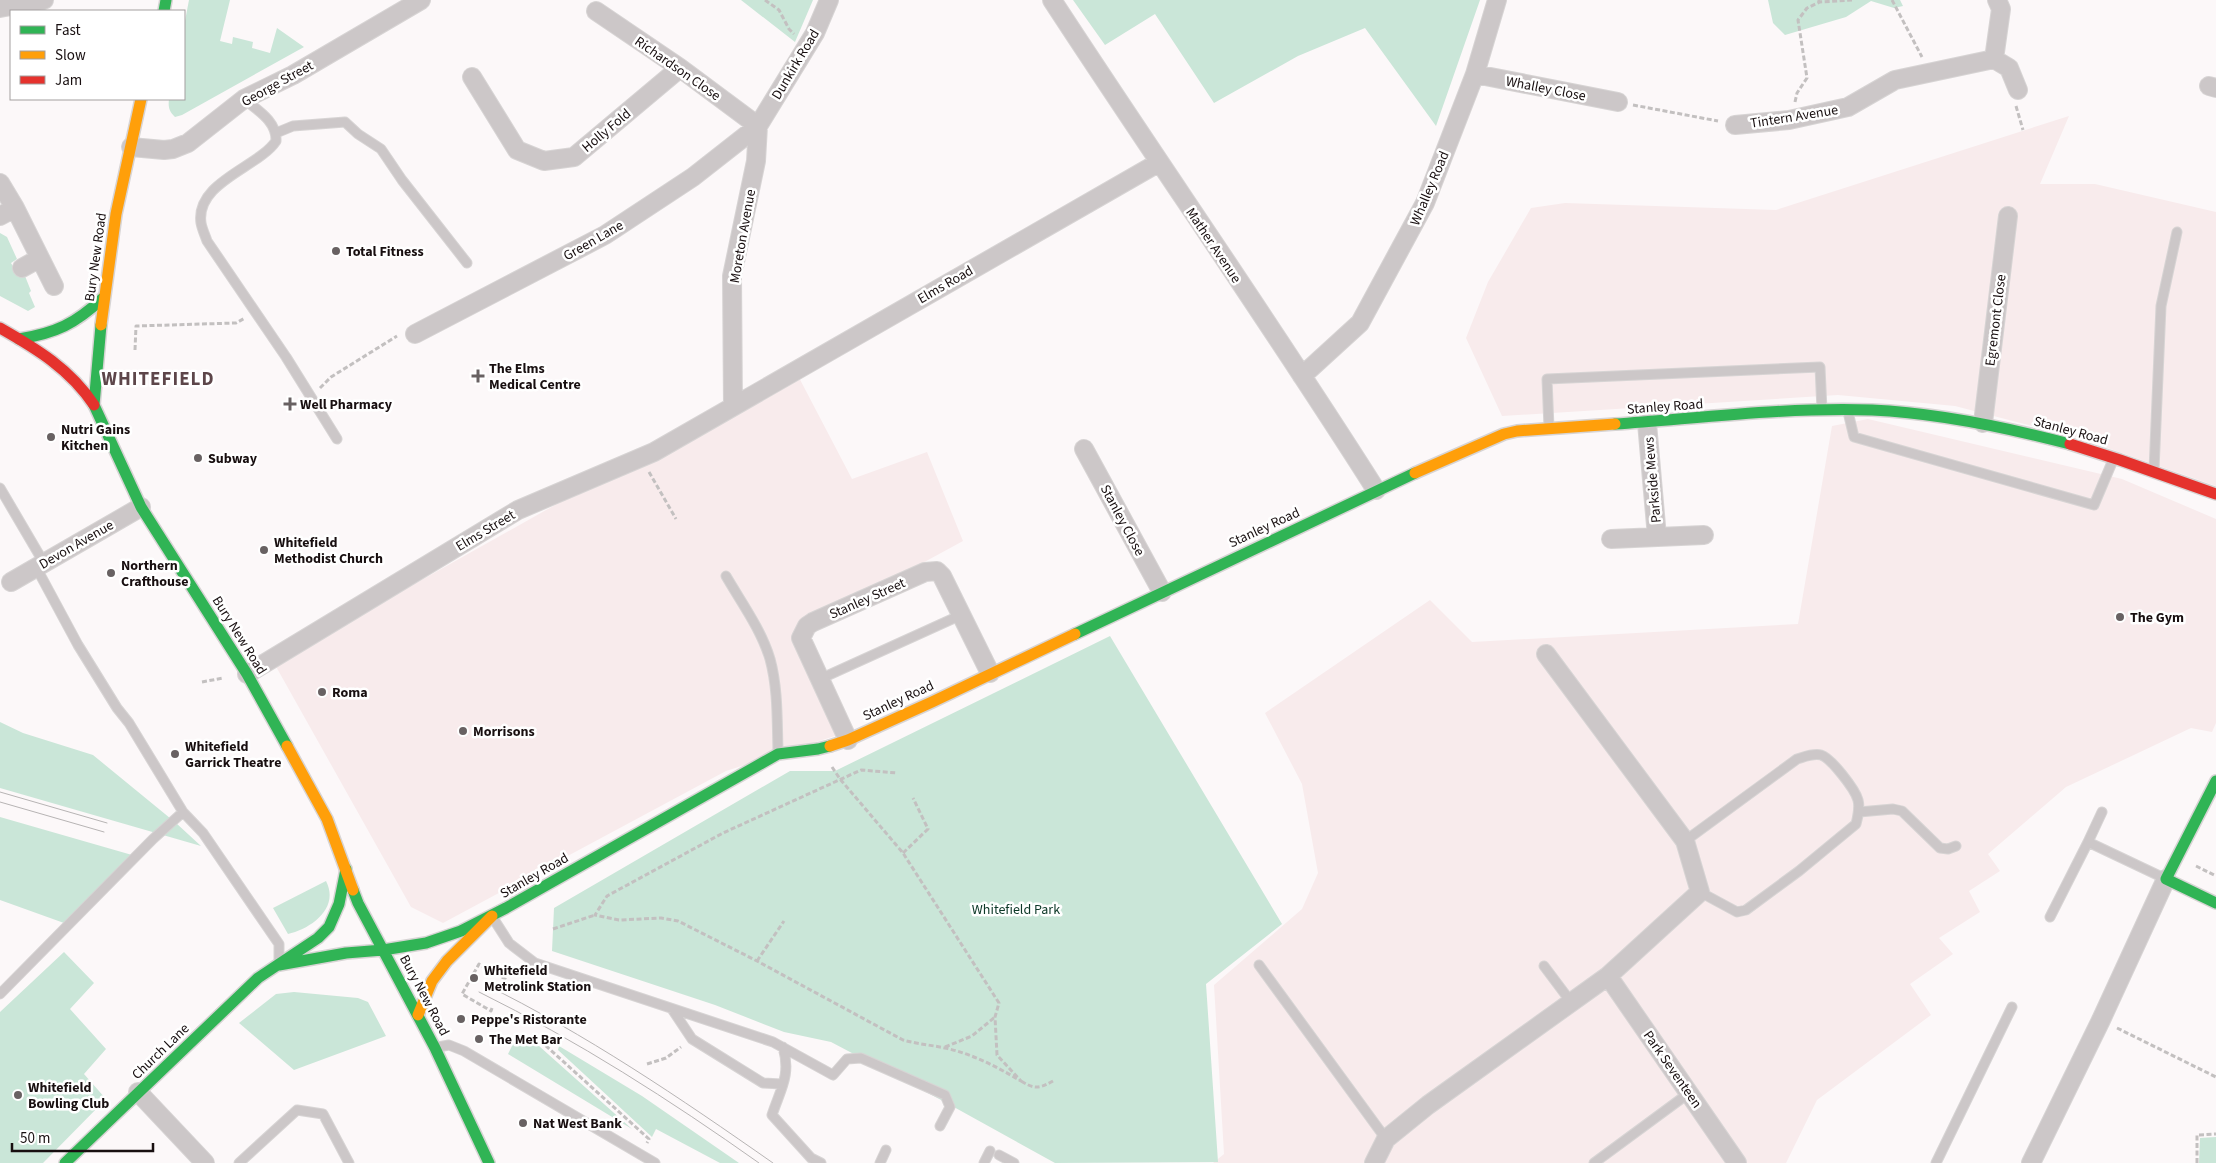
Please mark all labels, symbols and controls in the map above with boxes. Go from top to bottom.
legend [10,10,185,100]
text: Fast [55,20,81,41]
street label: Dunkirk Road [767,26,825,103]
street label: Richardson Close [630,32,724,106]
text: Slow [55,45,86,66]
street label: George Street [238,56,317,112]
text: Jam [55,70,82,91]
street label: Whalley Close [1504,71,1588,107]
street label: Tintern Avenue [1749,100,1840,134]
street label: Holly Fold [578,104,636,157]
street label: Whalley Road [1405,148,1455,229]
street label: Moreton Avenue [725,188,761,285]
street label: Mather Avenue [1181,204,1246,287]
street label: Bury New Road [80,211,112,303]
street label: Green Lane [560,216,627,266]
place label: Total Fitness [346,242,424,262]
marker: Total Fitness [330,245,342,257]
street label: Elms Road [914,261,977,309]
street label: Egremont Close [1980,273,2012,367]
place label: The Elms Medical Centre [489,359,581,395]
district label: WHITEFIELD [102,366,214,393]
marker: The Elms Medical Centre [471,369,485,383]
street label: Stanley Road [1626,394,1704,420]
place label: Well Pharmacy [300,395,393,415]
marker: Well Pharmacy [284,398,296,410]
street label: Stanley Road [2031,411,2110,450]
place label: Nutri Gains Kitchen [61,420,130,456]
marker: Nutri Gains Kitchen [45,431,57,443]
street label: Parkside Mews [1639,436,1667,524]
place label: Subway [208,449,258,469]
marker: Subway [192,452,204,464]
street label: Stanley Close [1095,481,1149,560]
street label: Stanley Road [1226,503,1303,553]
street label: Elms Street [452,505,519,557]
street label: Devon Avenue [35,515,118,574]
place label: Whitefield Methodist Church [274,533,383,569]
marker: Whitefield Methodist Church [258,544,270,556]
place label: Northern Crafthouse [121,556,189,592]
marker: Northern Crafthouse [105,567,117,579]
street label: Stanley Street [826,573,909,625]
street label: Bury New Road [207,592,271,679]
place label: The Gym [2130,608,2184,628]
marker: The Gym [2114,611,2126,623]
street label: Stanley Road [860,676,937,726]
place label: Roma [332,683,368,703]
marker: Roma [316,686,328,698]
place label: Morrisons [473,722,535,742]
marker: Morrisons [457,725,469,737]
place label: Whitefield Garrick Theatre [185,737,281,773]
marker: Whitefield Garrick Theatre [169,748,181,760]
street label: Stanley Road [496,848,573,904]
park label: Whitefield Park [972,900,1060,920]
street label: Bury New Road [394,951,454,1040]
place label: Whitefield Metrolink Station [484,961,591,997]
marker: Whitefield Metrolink Station [468,972,480,984]
place label: Peppe's Ristorante [471,1010,587,1030]
marker: Peppe's Ristorante [455,1013,467,1025]
street label: Church Lane [127,1019,194,1084]
street label: Park Seventeen [1638,1027,1706,1112]
place label: The Met Bar [489,1030,563,1050]
marker: The Met Bar [473,1033,485,1045]
place label: Whitefield Bowling Club [28,1078,109,1114]
marker: Whitefield Bowling Club [12,1089,24,1101]
place label: Nat West Bank [533,1114,622,1134]
marker: Nat West Bank [517,1117,529,1129]
scale bar [12,1120,154,1152]
text: 50 m [20,1128,50,1149]

